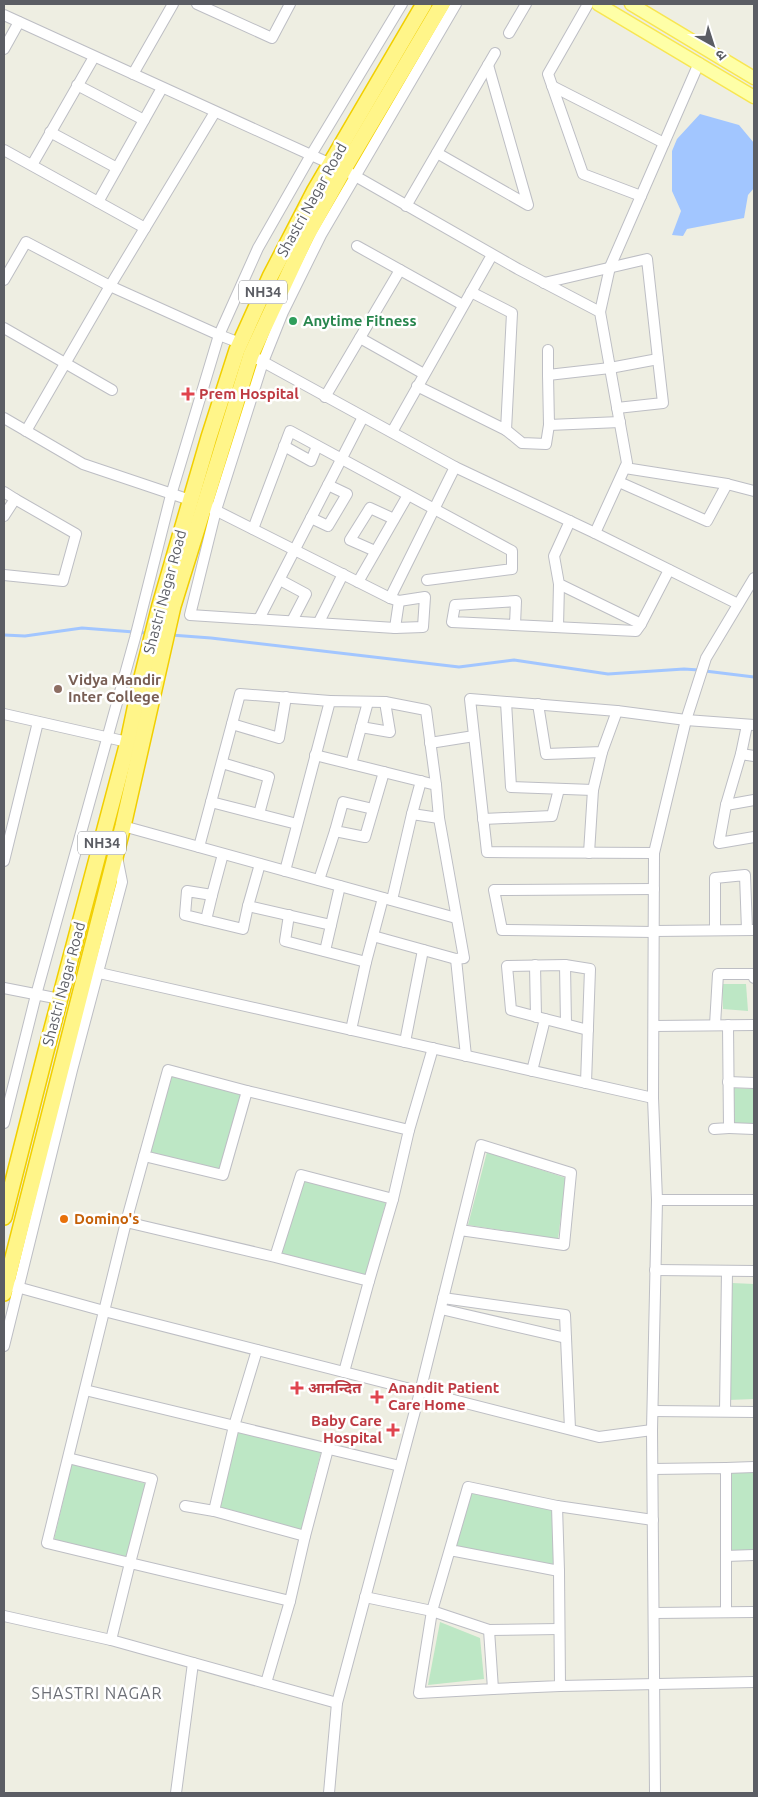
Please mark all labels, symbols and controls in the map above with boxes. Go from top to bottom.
north arrow [688,20,738,70]
text: उ [712,46,729,64]
street label: Shastri Nagar Road [273,140,350,260]
road number: NH34 [239,280,287,304]
place label: Anytime Fitness [303,312,416,329]
marker: Anytime Fitness [287,315,299,327]
place label: Prem Hospital [199,385,299,402]
marker: Prem Hospital [181,387,195,401]
street label: Shastri Nagar Road [140,528,189,656]
place label: Vidya Mandir Inter College [68,671,162,705]
marker: Vidya Mandir Inter College [52,683,64,695]
road number: NH34 [78,831,126,854]
street label: Shastri Nagar Road [39,920,88,1048]
place label: Domino's [74,1210,139,1227]
marker: Domino's [58,1213,70,1225]
place label: आनन्दित [308,1379,362,1396]
place label: Anandit Patient Care Home [388,1379,500,1413]
marker: आनन्दित [290,1381,304,1395]
marker: Anandit Patient Care Home [370,1390,384,1404]
place label: Baby Care Hospital [311,1412,382,1446]
marker: Baby Care Hospital [386,1423,400,1437]
district label: SHASTRI NAGAR [32,1684,162,1702]

